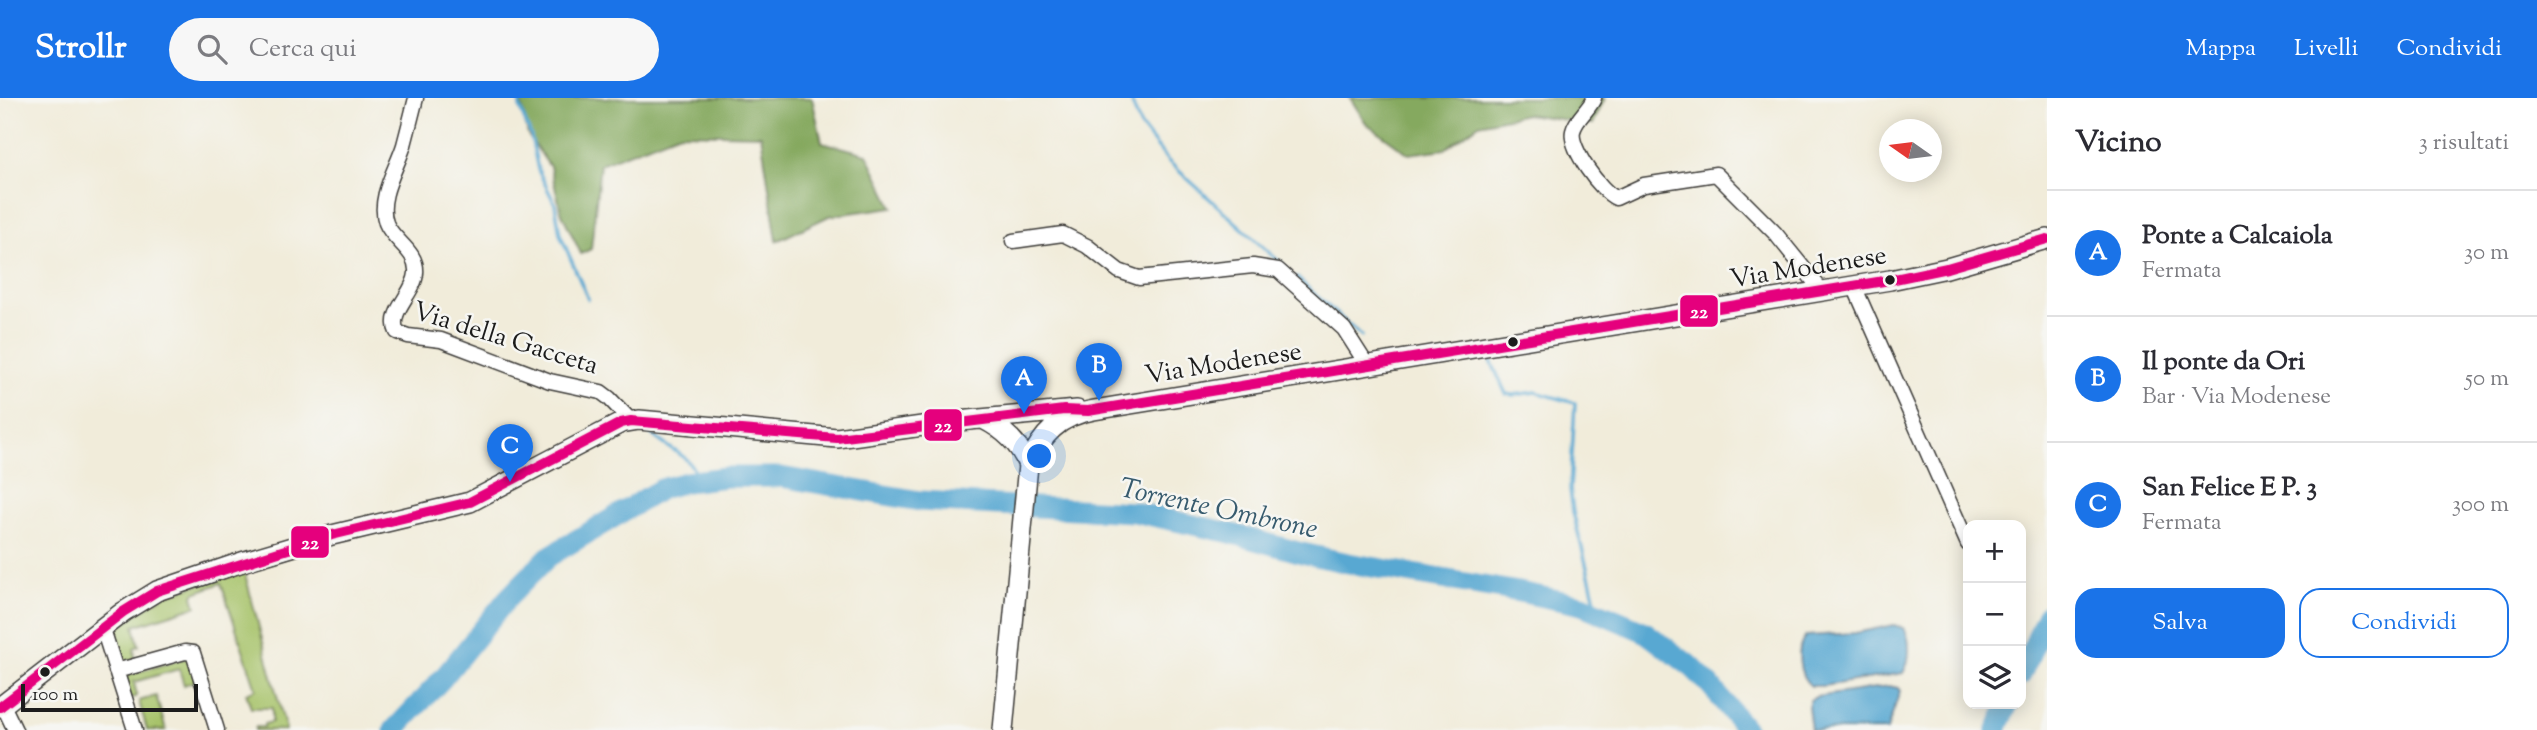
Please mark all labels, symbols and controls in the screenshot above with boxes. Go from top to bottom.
search box [169,18,659,81]
text: Strollr [35,25,127,73]
icon: search [193,30,231,68]
text: Cerca qui [249,31,357,68]
text: Mappa [2186,32,2256,66]
text: Livelli [2294,32,2358,66]
text: Condividi [2396,32,2502,66]
north arrow [1879,119,1942,182]
text: Vicino [2075,122,2162,165]
text: 3 risultati [2419,127,2509,160]
text: Ponte a Calcaiola [2142,218,2333,255]
text: A [2089,237,2107,270]
text: 30 m [2464,237,2509,270]
street label: Via Modenese [1727,238,1889,299]
text: Fermata [2142,255,2222,288]
unlabelled marker [1883,273,1897,287]
street label: Via della Gacceta [408,294,603,385]
line badge: 22 [1679,294,1719,328]
text: 22 [1690,300,1708,327]
street label: Via Modenese [1142,334,1304,395]
unlabelled marker [1506,335,1520,349]
pin: B [1076,343,1122,401]
text: Il ponte da Ori [2142,344,2305,381]
pin: A [1001,356,1047,414]
text: B [2091,363,2105,396]
text: 50 m [2465,363,2509,396]
text: Bar · Via Modenese [2142,381,2331,414]
line badge: 22 [923,408,963,442]
text: 22 [934,414,952,441]
pin: C [487,424,533,482]
your location [1022,439,1056,473]
water label: Torrente Ombrone [1116,469,1321,550]
text: San Felice E P. 3 [2142,470,2317,507]
text: C [2089,489,2107,522]
text: 300 m [2452,489,2509,522]
text: Fermata [2142,507,2222,540]
map controls [1963,520,2026,709]
button: + [1963,520,2026,583]
line badge: 22 [290,525,330,559]
text: 22 [301,531,319,558]
button: − [1963,583,2026,646]
button: Salva [2075,588,2285,658]
button: Condividi [2299,588,2509,658]
button: layers [1963,646,2026,709]
unlabelled marker [38,665,52,679]
scale bar [21,681,198,713]
text: 100 m [32,682,78,709]

